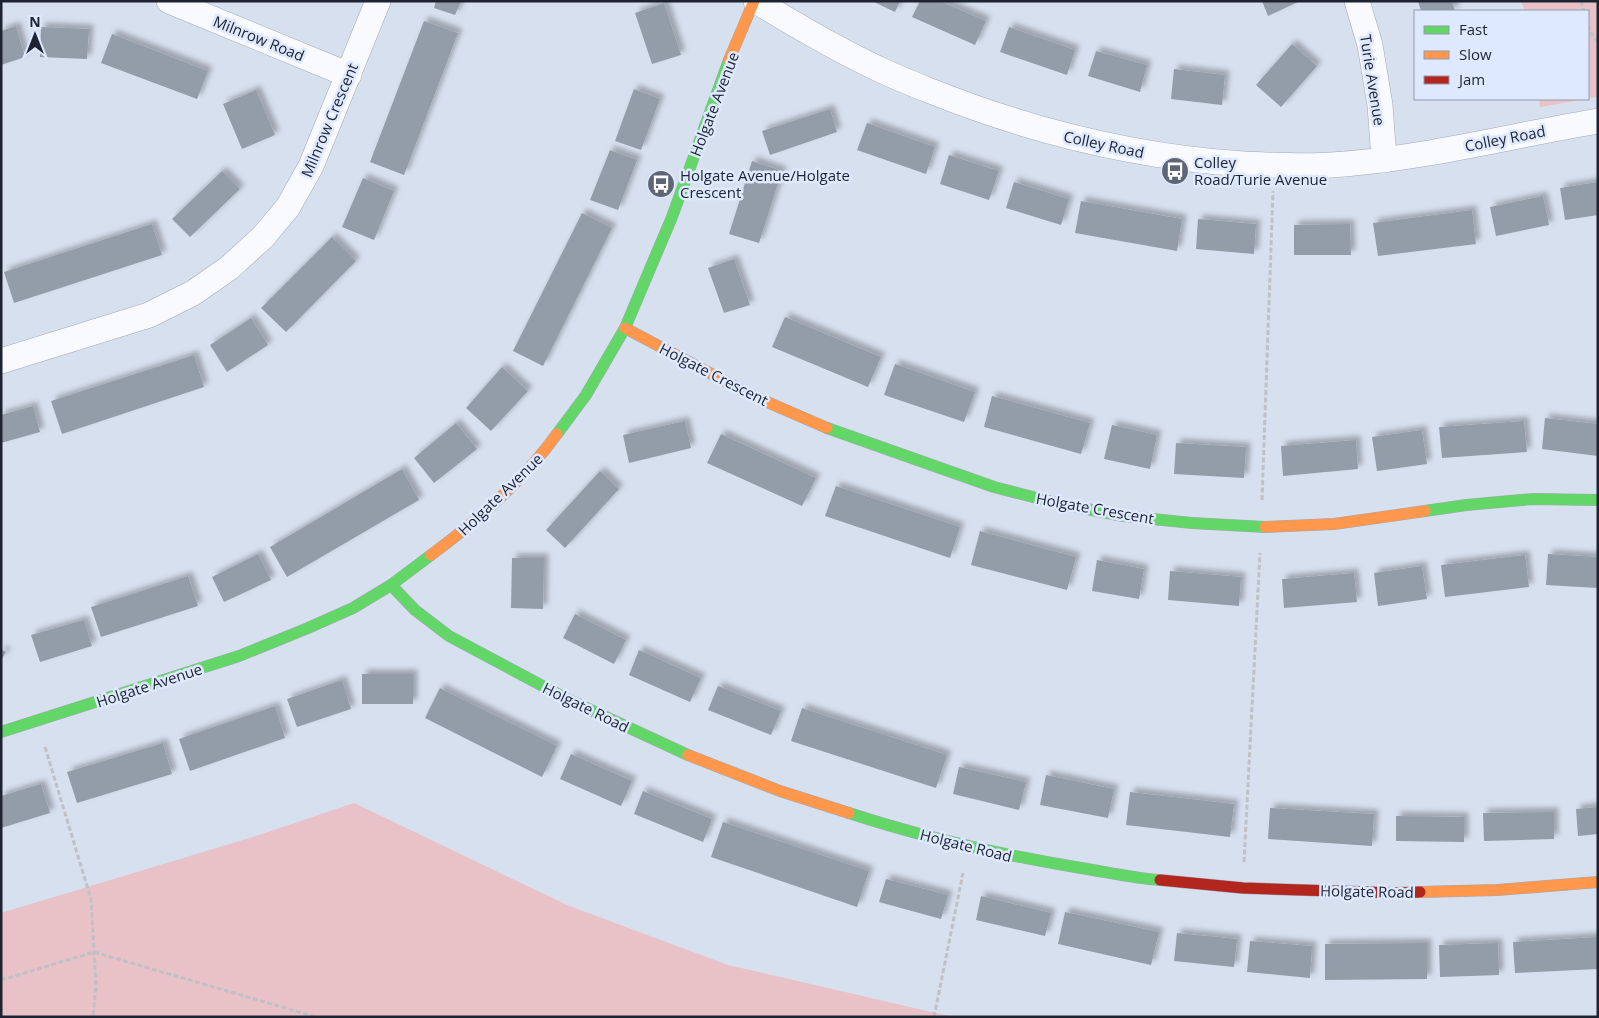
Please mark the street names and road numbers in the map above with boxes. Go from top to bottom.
street label: Milnrow Road [210,11,308,65]
street label: Turie Avenue [1356,33,1390,127]
street label: Holgate Avenue [685,49,743,159]
street label: Milnrow Crescent [296,60,362,180]
street label: Colley Road [1463,120,1547,156]
street label: Colley Road [1062,126,1146,162]
street label: Holgate Crescent [656,338,772,410]
street label: Holgate Avenue [453,449,547,539]
street label: Holgate Crescent [1035,488,1155,528]
street label: Holgate Avenue [93,658,205,712]
street label: Holgate Road [539,677,633,737]
street label: Holgate Road [918,824,1014,866]
street label: Holgate Road [1320,880,1414,902]

